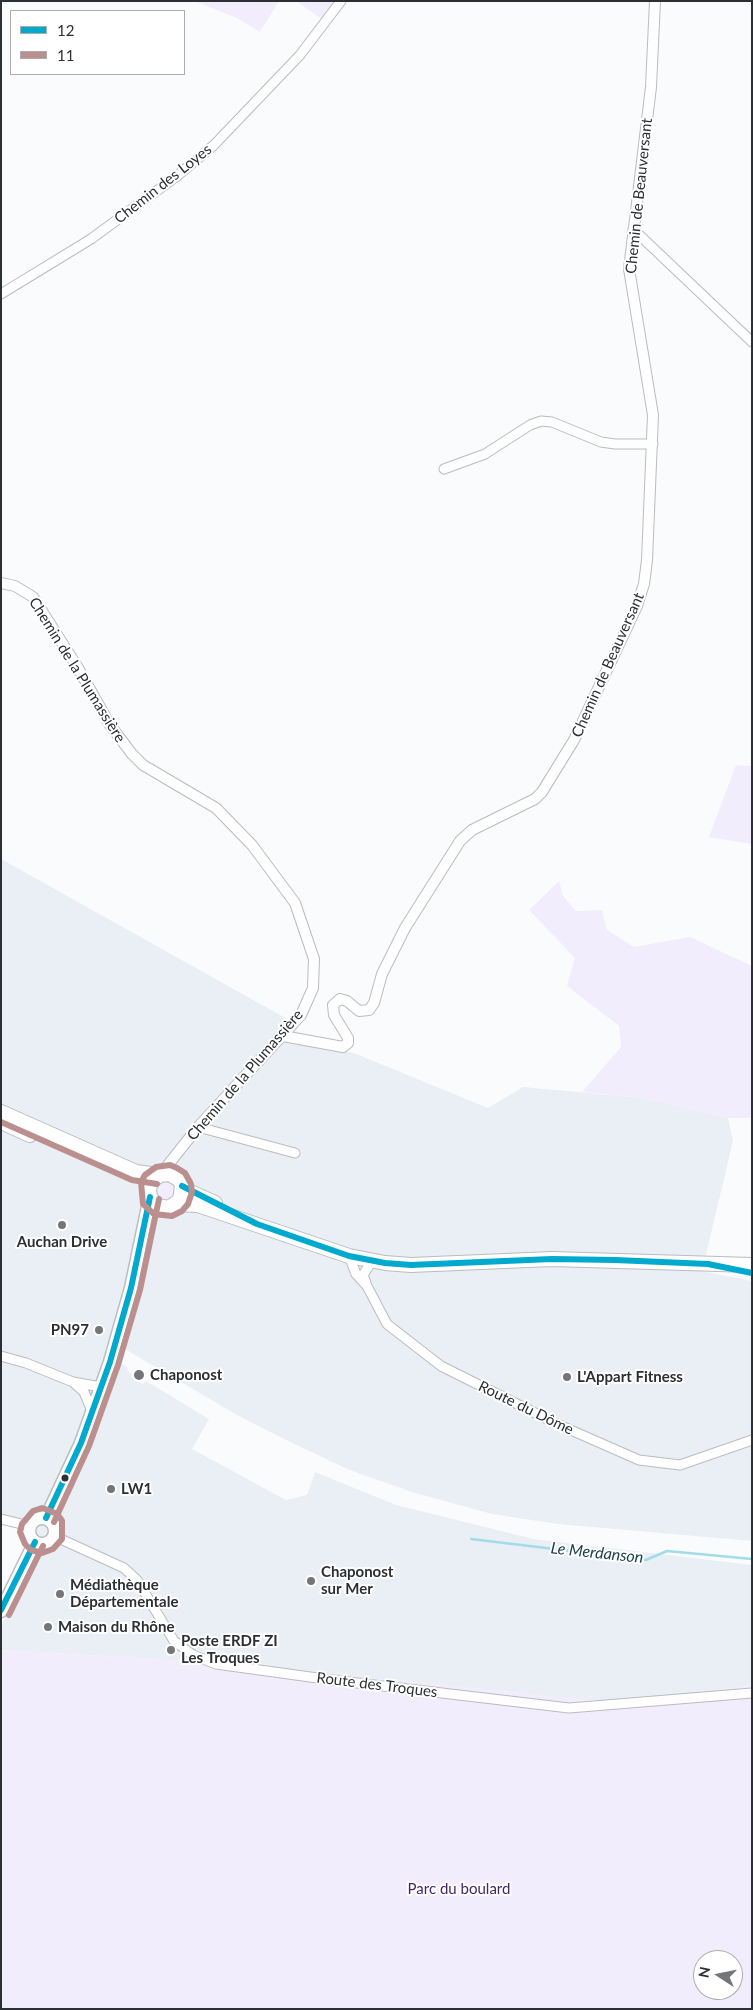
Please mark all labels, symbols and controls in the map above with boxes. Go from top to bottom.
legend [10,10,185,75]
text: 12 [57,21,74,39]
text: 11 [57,46,74,64]
street label: Chemin de Beauversant [622,117,656,275]
street label: Chemin des Loyes [111,140,215,228]
street label: Chemin de Beauversant [568,590,648,740]
street label: Chemin de la Plumassière [25,594,129,746]
street label: Chemin de la Plumassière [183,1006,307,1144]
marker: Auchan Drive [56,1219,68,1231]
place label: Auchan Drive [17,1233,107,1251]
place label: PN97 [51,1321,89,1339]
marker: PN97 [93,1324,105,1336]
place label: Chaponost [150,1366,222,1384]
marker: Chaponost [132,1368,146,1382]
place label: L'Appart Fitness [577,1368,683,1386]
marker: L'Appart Fitness [561,1371,573,1383]
street label: Route du Dôme [476,1377,576,1439]
unlabelled marker [60,1473,70,1483]
place label: LW1 [121,1480,152,1498]
marker: LW1 [105,1483,117,1495]
water label: Le Merdanson [550,1539,644,1567]
place label: Chaponost sur Mer [321,1563,393,1598]
marker: Chaponost sur Mer [305,1575,317,1587]
place label: Médiathèque Départementale [70,1576,178,1611]
marker: Médiathèque Départementale [54,1588,66,1600]
place label: Maison du Rhône [58,1618,174,1636]
marker: Maison du Rhône [42,1621,54,1633]
place label: Poste ERDF ZI Les Troques [181,1632,278,1667]
marker: Poste ERDF ZI Les Troques [165,1644,177,1656]
street label: Route des Troques [316,1669,438,1701]
park label: Parc du boulard [408,1880,510,1898]
north arrow [693,1950,743,2000]
text: N [694,1965,713,1979]

